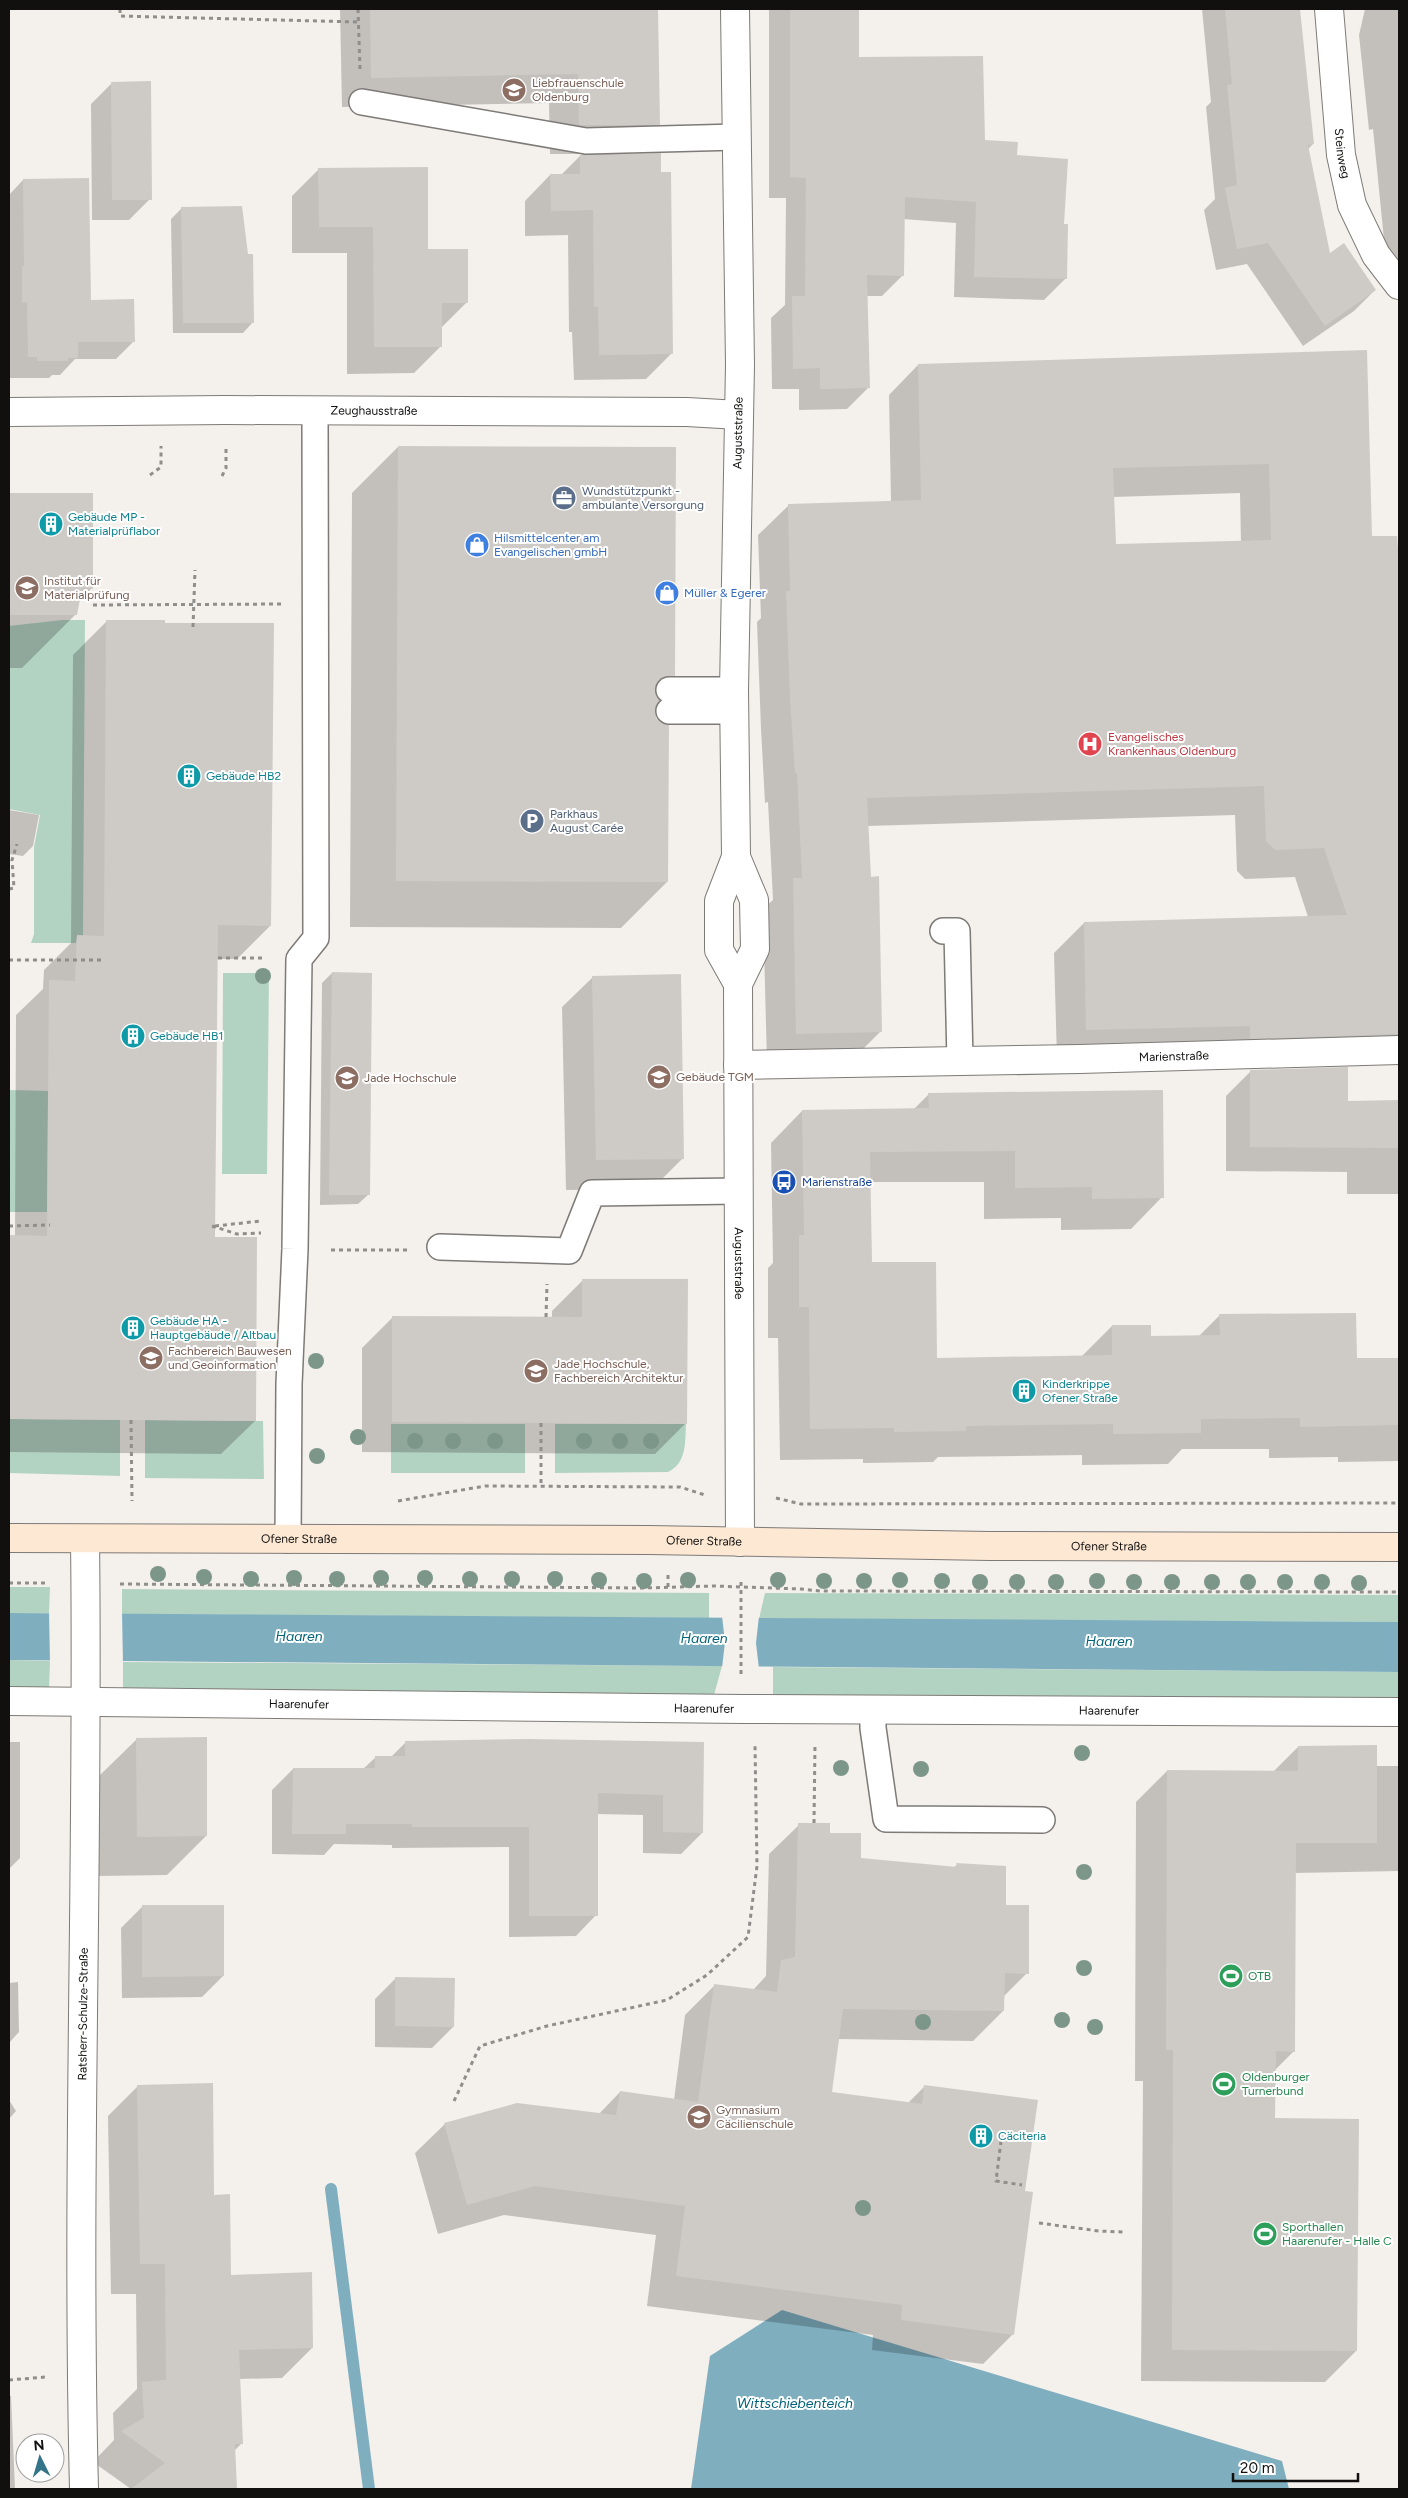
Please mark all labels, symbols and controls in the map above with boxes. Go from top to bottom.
place label: Liebfrauenschule Oldenburg [532,76,624,104]
school or university icon: Liebfrauenschule Oldenburg [501,77,527,103]
street label: Steinweg [1332,128,1353,180]
street label: Auguststraße [730,396,746,469]
street label: Zeughausstraße [331,403,418,418]
place label: Wundstützpunkt - ambulante Versorgung [582,484,704,512]
office icon: Wundstützpunkt - ambulante Versorgung [551,485,577,511]
place label: Gebäude MP - Materialprüflabor [68,510,160,538]
building icon: Gebäude MP - Materialprüflabor [38,511,64,537]
place label: Hilsmittelcenter am Evangelischen gmbH [494,531,607,559]
shop icon: Hilsmittelcenter am Evangelischen gmbH [464,532,490,558]
place label: Institut für Materialprüfung [44,574,130,602]
school or university icon: Institut für Materialprüfung [14,575,40,601]
shop icon: Müller & Egerer [654,580,680,606]
place label: Müller & Egerer [684,586,766,600]
place label: Evangelisches Krankenhaus Oldenburg [1108,730,1236,758]
hospital icon: Evangelisches Krankenhaus Oldenburg [1077,731,1103,757]
building icon: Gebäude HB2 [176,763,202,789]
place label: Gebäude HB2 [206,769,281,783]
place label: Parkhaus August Carée [550,807,624,835]
parking icon: Parkhaus August Carée [519,808,545,834]
building icon: Gebäude HB1 [120,1023,146,1049]
place label: Gebäude HB1 [150,1029,223,1043]
street label: Marienstraße [1139,1048,1210,1064]
school or university icon: Gebäude TGM [646,1064,672,1090]
school or university icon: Jade Hochschule [334,1065,360,1091]
place label: Gebäude TGM [676,1070,754,1084]
place label: Jade Hochschule [364,1071,457,1085]
bus stop icon: Marienstraße [771,1169,797,1195]
place label: Marienstraße [802,1175,872,1189]
street label: Auguststraße [732,1227,746,1300]
place label: Gebäude HA - Hauptgebäude / Altbau [150,1314,276,1342]
building icon: Gebäude HA - Hauptgebäude / Altbau [120,1315,146,1341]
place label: Fachbereich Bauwesen und Geoinformation [168,1344,292,1372]
school or university icon: Fachbereich Bauwesen und Geoinformation [138,1345,164,1371]
place label: Jade Hochschule, Fachbereich Architektur [554,1357,683,1385]
school or university icon: Jade Hochschule, Fachbereich Architektur [523,1358,549,1384]
place label: Kinderkrippe Ofener Straße [1042,1377,1118,1405]
building icon: Kinderkrippe Ofener Straße [1011,1378,1037,1404]
street label: Ofener Straße [261,1532,337,1546]
street label: Ofener Straße [666,1533,743,1549]
street label: Ofener Straße [1071,1539,1147,1553]
water label: Haaren [275,1628,323,1645]
water label: Haaren [680,1630,728,1647]
water label: Haaren [1085,1633,1133,1650]
street label: Haarenufer [269,1697,329,1711]
street label: Haarenufer [674,1701,734,1716]
street label: Haarenufer [1079,1704,1139,1718]
street label: Ratsherr-Schulze-Straße [75,1947,91,2081]
sports icon: OTB [1218,1963,1244,1989]
place label: OTB [1248,1969,1271,1983]
place label: Oldenburger Turnerbund [1242,2070,1310,2098]
sports icon: Oldenburger Turnerbund [1211,2071,1237,2097]
place label: Gymnasium Cäcilienschule [716,2103,794,2131]
school or university icon: Gymnasium Cäcilienschule [686,2104,712,2130]
building icon: Cäciteria [968,2123,994,2149]
place label: Cäciteria [998,2129,1046,2143]
place label: Sporthallen Haarenufer - Halle C [1282,2220,1392,2248]
sports icon: Sporthallen Haarenufer - Halle C [1252,2221,1278,2247]
water label: Wittschiebenteich [737,2395,853,2412]
north arrow [15,2433,65,2483]
text: N [33,2437,45,2454]
scale bar [1233,2450,1358,2482]
text: 20 m [1240,2459,1274,2477]

